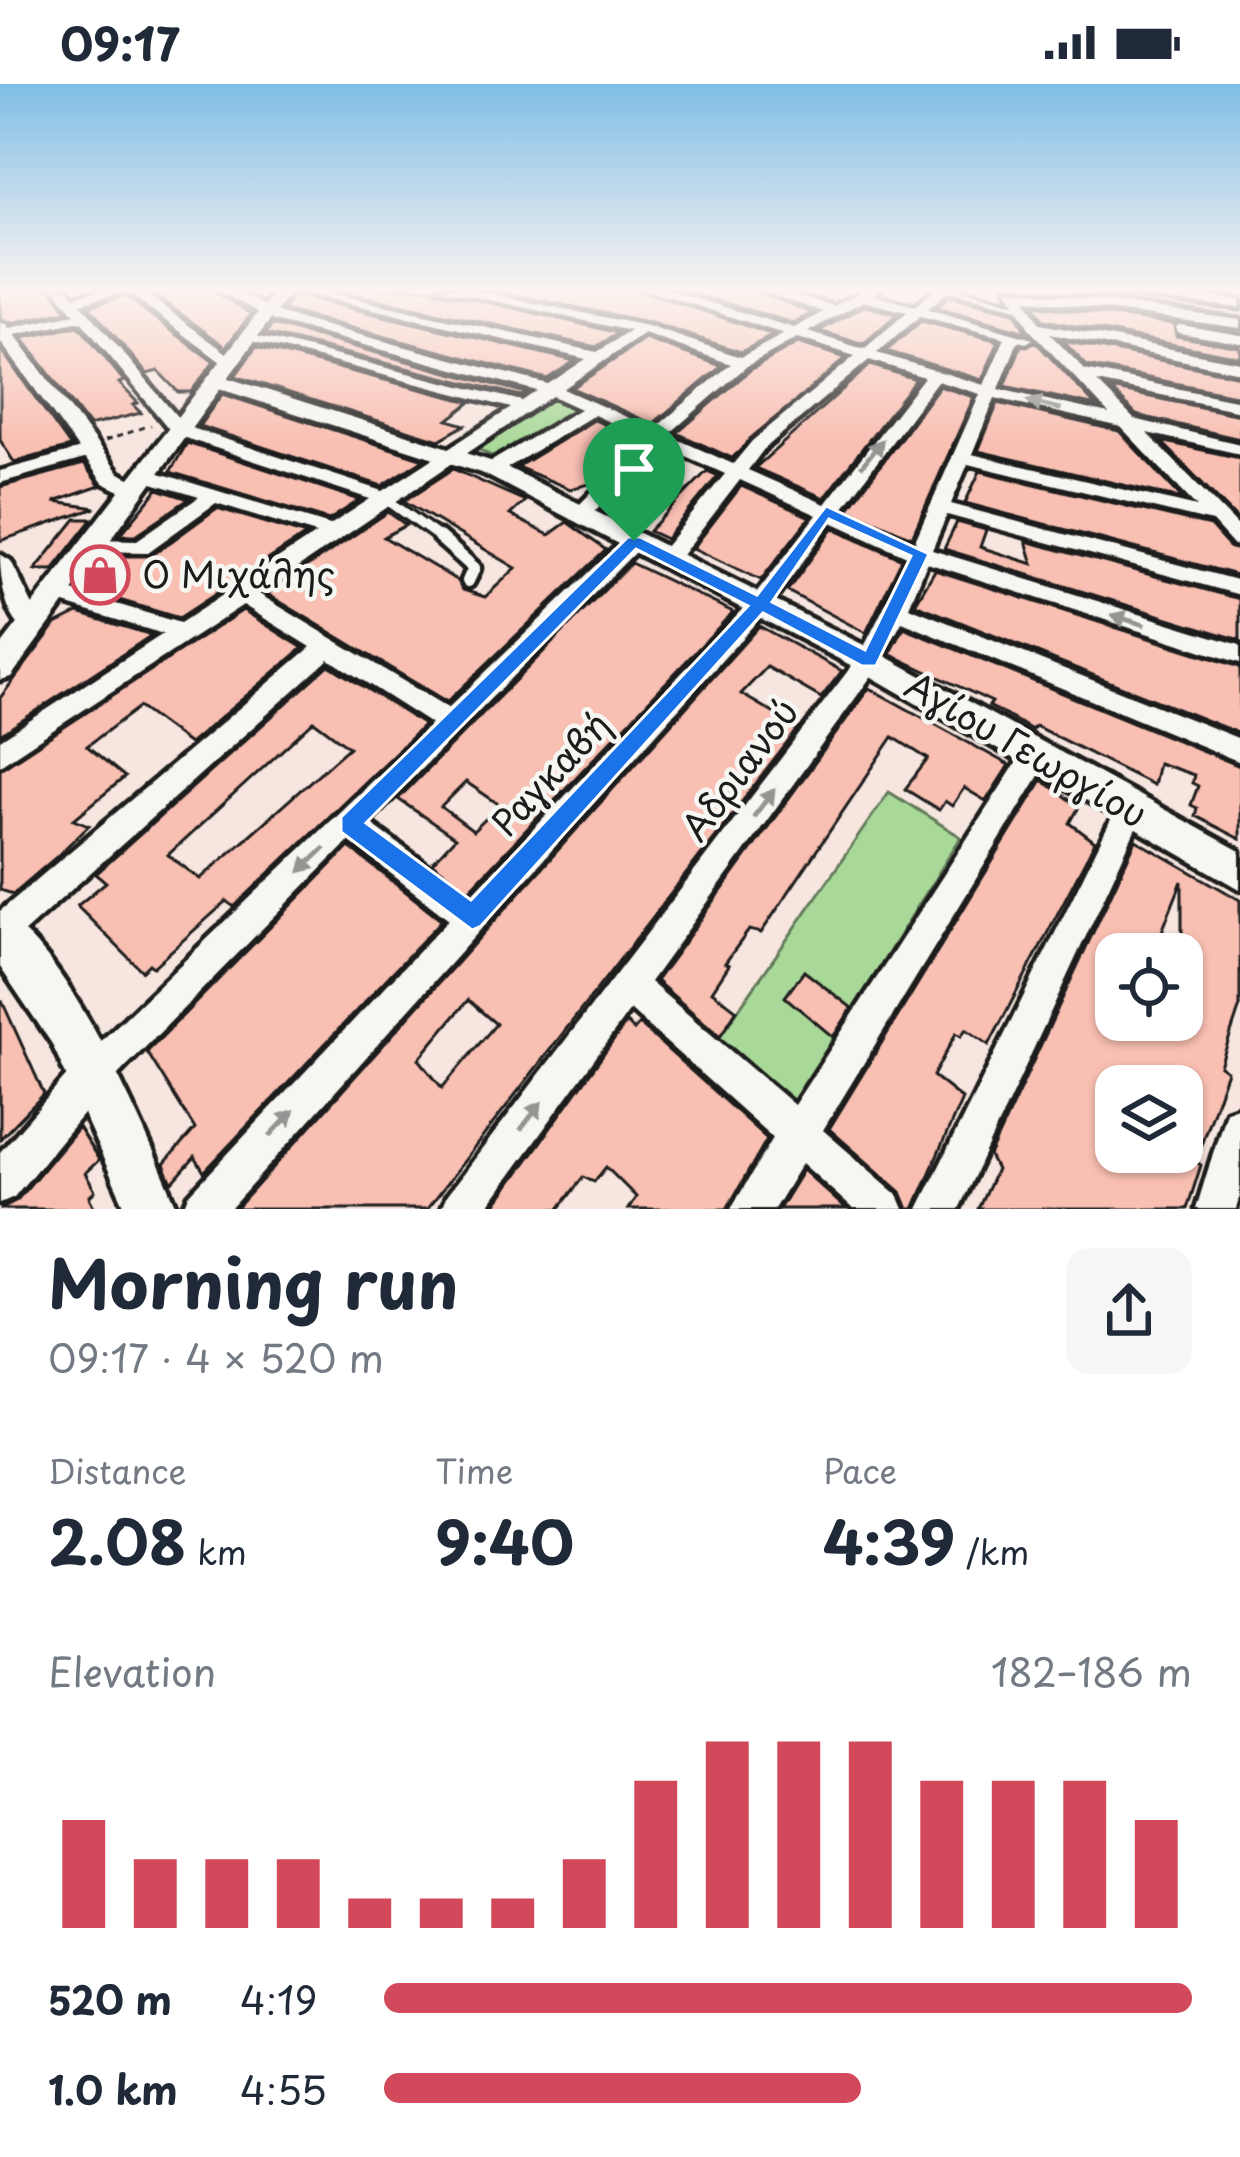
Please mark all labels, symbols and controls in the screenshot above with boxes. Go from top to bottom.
text: 09:17 [60,8,180,76]
one-way arrow [1025,395,1062,414]
pin [583,418,685,541]
icon: arrive [601,436,667,502]
one-way arrow [859,437,884,468]
shop icon: Ο Μιχάλης [69,544,131,606]
place label: Ο Μιχάλης [142,546,335,600]
one-way arrow [1109,609,1146,628]
street label: Αγίου Γεωργίου [896,657,1158,840]
street label: Αδριανού [667,686,810,851]
street label: Ραγκαβή [477,698,622,847]
one-way arrow [752,787,776,819]
one-way arrow [298,846,326,874]
map controls [1095,933,1203,1173]
button: locate [1095,933,1203,1041]
button: layers [1095,1065,1203,1173]
one-way arrow [518,1100,543,1131]
one-way arrow [268,1109,295,1138]
text: Morning run [48,1232,458,1331]
button: share [1066,1248,1192,1374]
text: 09:17 · 4 × 520 m [48,1327,384,1386]
text: Distance [48,1445,186,1495]
text: Time [435,1445,513,1495]
text: Pace [823,1445,897,1495]
text: 2.08 [48,1495,186,1585]
text: 9:40 [435,1495,574,1585]
text: 4:39 [823,1495,955,1585]
text: km [186,1526,247,1576]
text: /km [955,1526,1029,1576]
text: Elevation [48,1641,216,1700]
text: 182–186 m [991,1641,1192,1700]
text: 520 m [48,1969,172,2028]
text: 4:19 [240,1969,317,2028]
text: 1.0 km [48,2059,178,2118]
text: 4:55 [240,2059,327,2118]

